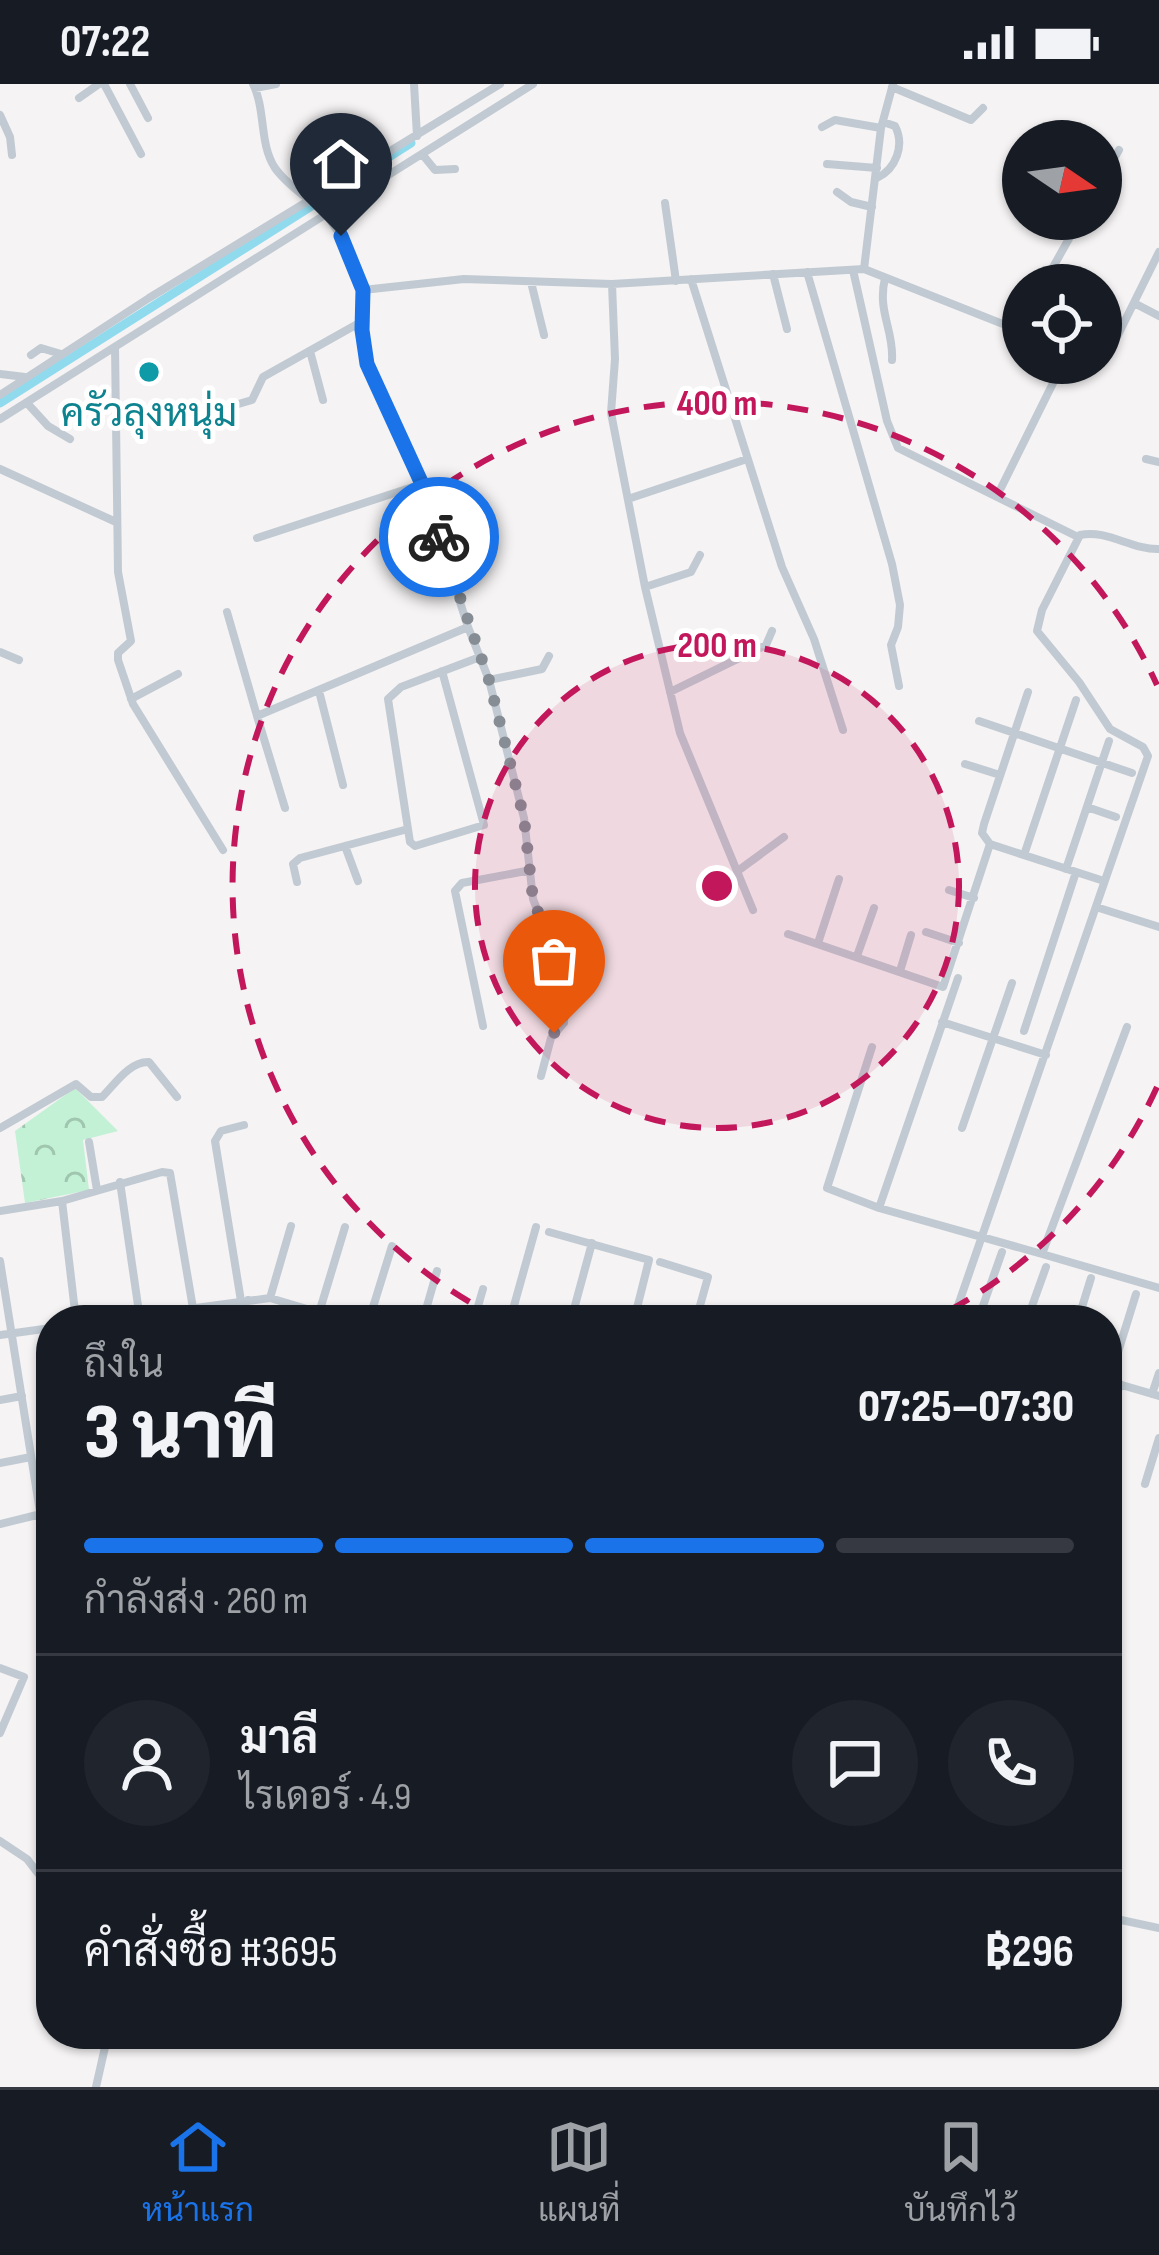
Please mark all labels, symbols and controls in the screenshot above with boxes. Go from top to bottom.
text: 07:22 [60,15,150,70]
pin [290,113,392,236]
north arrow [1002,120,1122,240]
map controls [1002,120,1122,384]
icon: home [308,131,374,197]
button: locate [1002,264,1122,384]
marker: ครัวลุงหนุ่ม [136,359,162,385]
text: 400 m [677,383,757,426]
place label: ครัวลุงหนุ่ม [61,389,237,439]
courier [379,477,499,597]
icon: bike [406,504,472,570]
text: 200 m [677,625,757,668]
centre of rings [696,865,738,907]
pin [503,910,605,1033]
icon: bag [521,928,587,994]
text: ถึงใน [84,1342,164,1389]
text: 07:25–07:30 [858,1380,1074,1435]
text: 3 นาที [84,1387,277,1480]
text: กำลังส่ง · 260 m [84,1578,308,1625]
button: person [84,1700,210,1826]
button: chat [792,1700,918,1826]
button: phone [948,1700,1074,1826]
text: มาลี [240,1712,318,1767]
text: ไรเดอร์ · 4.9 [240,1774,411,1821]
text: คำสั่งซื้อ #3695 [84,1925,338,1980]
text: ฿296 [985,1925,1074,1980]
tab: หน้าแรก [142,2114,254,2231]
tab: แผนที่ [538,2114,620,2231]
tab: บันทึกไว้ [904,2114,1017,2231]

